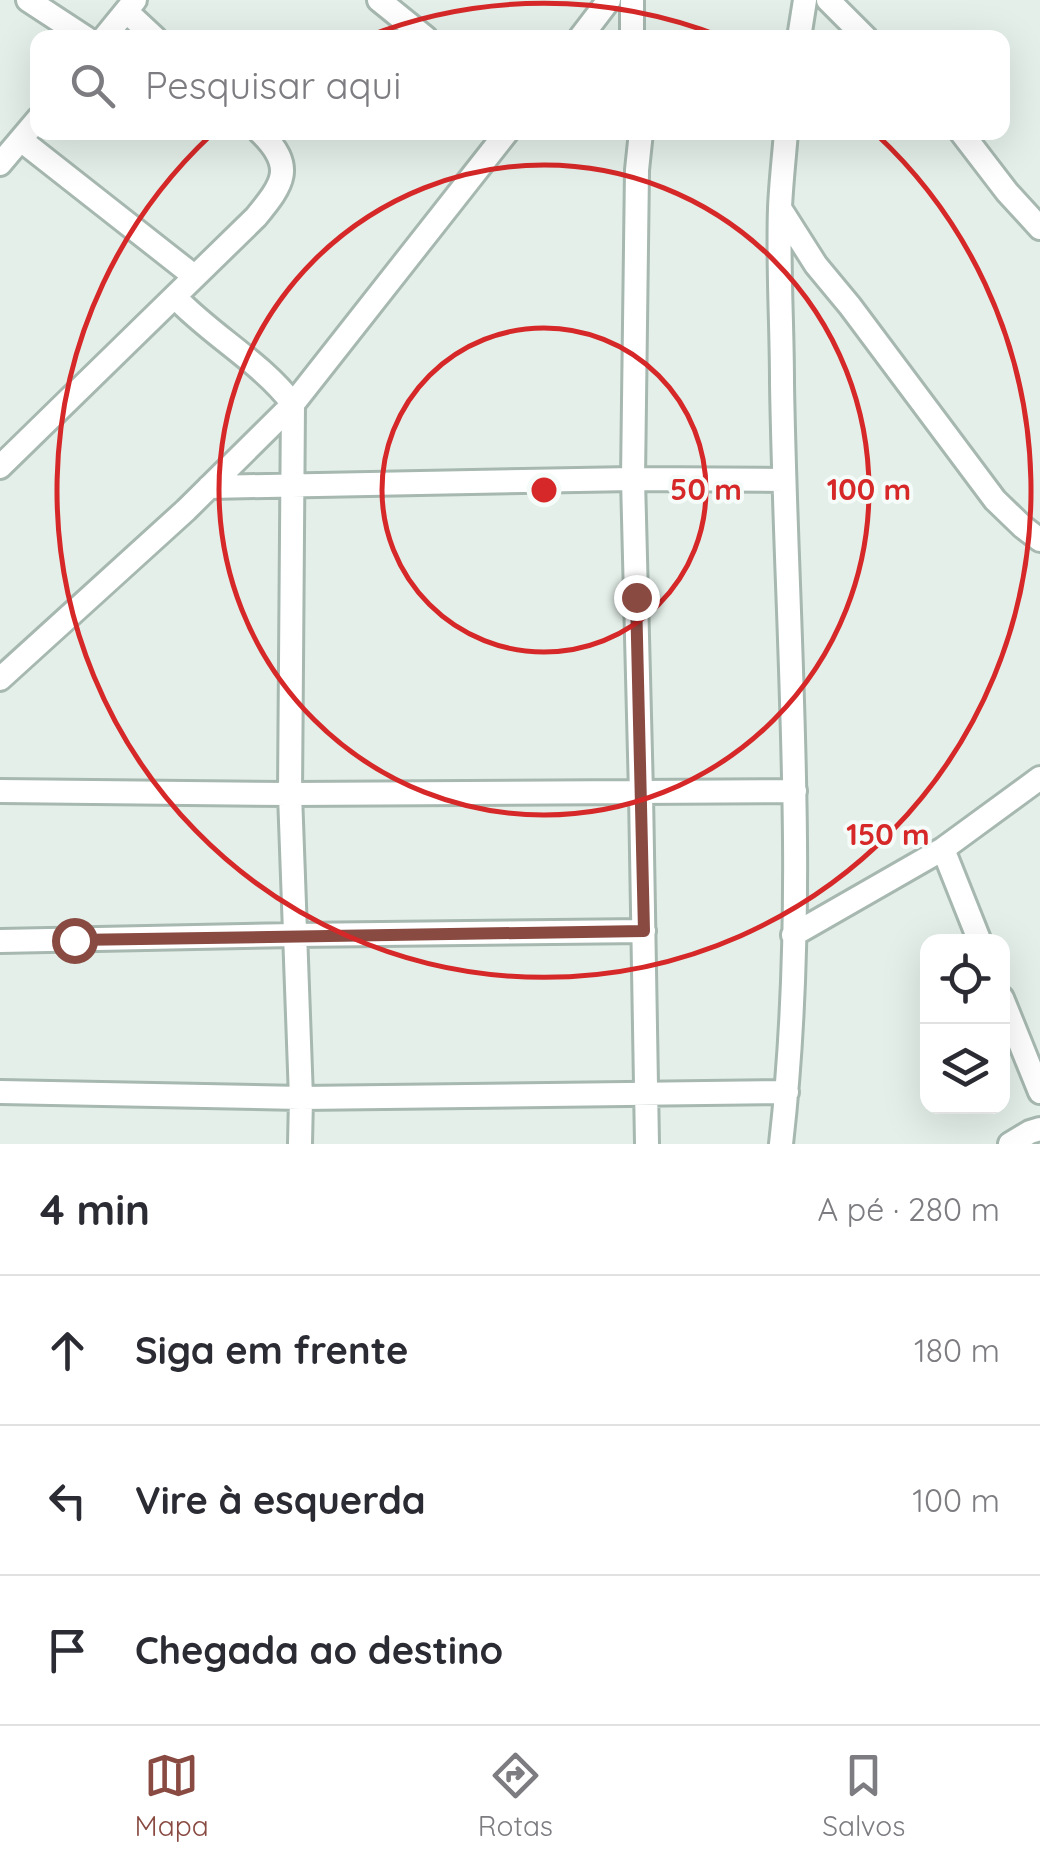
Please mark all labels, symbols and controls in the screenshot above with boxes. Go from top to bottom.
search box [30,30,1010,140]
icon: search [65,58,120,113]
text: Pesquisar aqui [145,61,401,109]
text: 50 m [670,470,742,508]
text: 100 m [827,470,911,508]
centre of rings [526,472,562,508]
route end [614,575,660,621]
text: 150 m [846,815,930,853]
route start [52,918,98,964]
map controls [920,934,1010,1114]
button: locate [920,934,1010,1024]
button: layers [920,1024,1010,1114]
text: 4 min [40,1183,150,1236]
text: A pé · 280 m [817,1189,1000,1229]
icon: ahead [40,1323,95,1378]
text: Siga em frente [135,1326,408,1374]
text: 180 m [914,1330,1000,1370]
icon: left [40,1473,95,1528]
text: Vire à esquerda [135,1476,426,1524]
text: 100 m [912,1480,1000,1520]
icon: arrive [40,1623,95,1678]
text: Chegada ao destino [135,1626,503,1674]
tab: Mapa [135,1748,209,1843]
tab: Rotas [478,1748,553,1843]
tab: Salvos [822,1748,905,1843]

